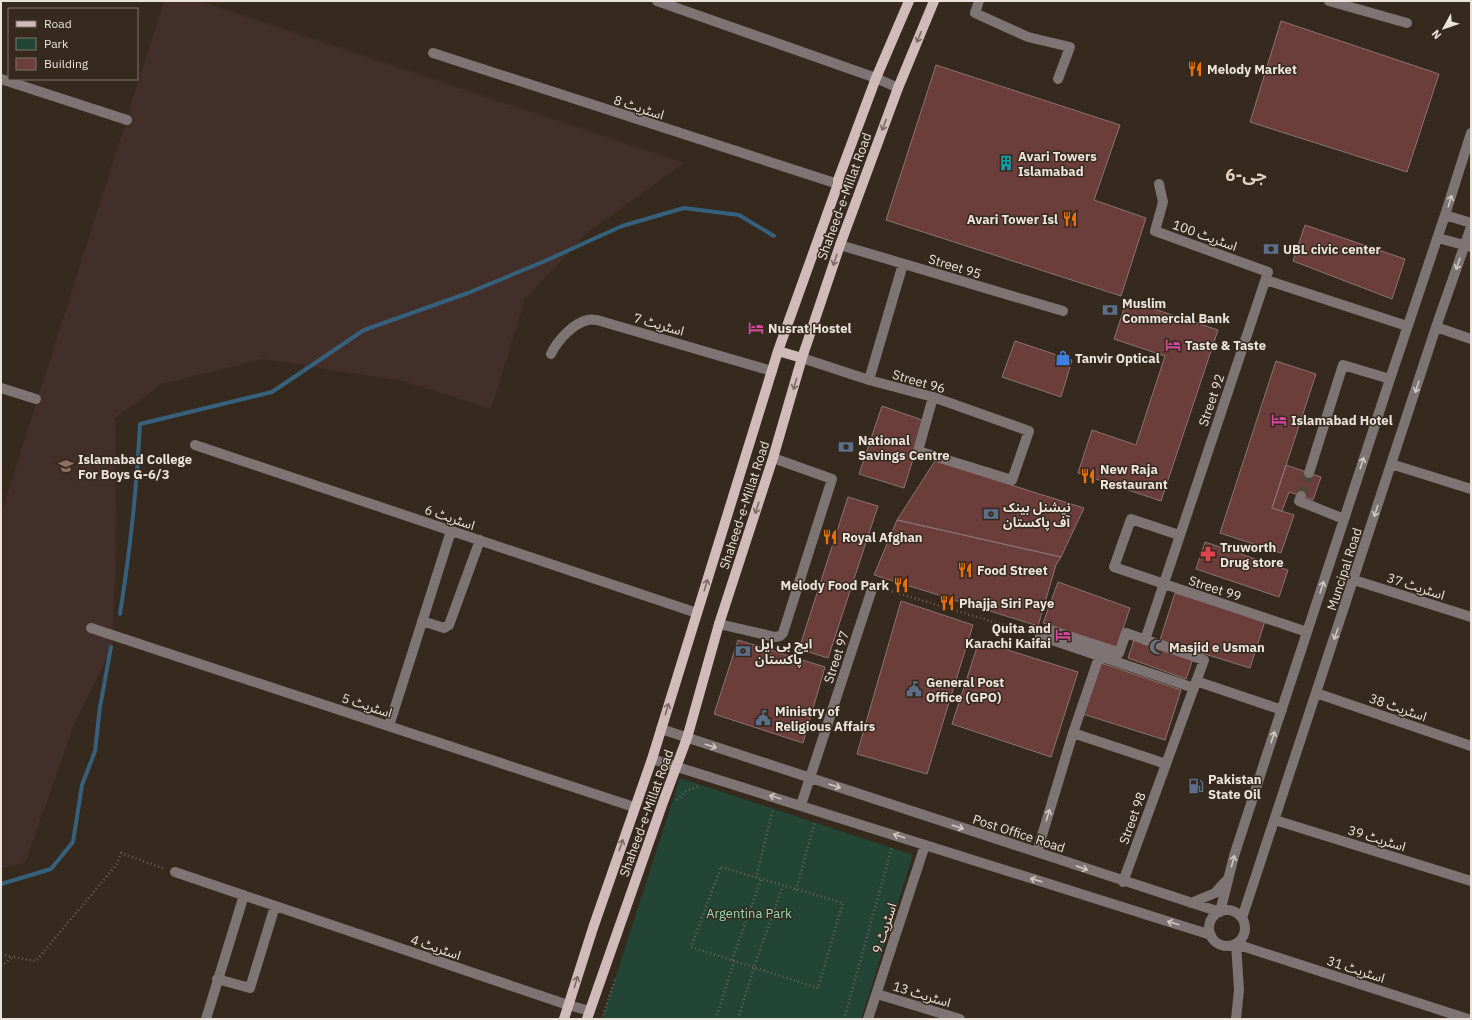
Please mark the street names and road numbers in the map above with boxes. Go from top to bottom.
street label: اسٹریٹ 8 [612,91,666,124]
street label: Shaheed-e-Millat Road [814,130,875,262]
street label: اسٹریٹ 100 [1170,216,1239,255]
street label: Street 95 [926,250,983,283]
street label: اسٹریٹ 7 [632,309,686,340]
street label: Street 96 [890,366,947,397]
street label: Street 92 [1195,372,1228,429]
street label: Shaheed-e-Millat Road [716,439,773,572]
street label: اسٹریٹ 6 [423,501,477,534]
street label: Muncipal Road [1323,526,1366,613]
street label: اسٹریٹ 37 [1385,569,1447,604]
street label: Street 99 [1186,572,1243,605]
street label: Street 97 [820,629,853,686]
street label: اسٹریٹ 5 [340,689,394,722]
street label: اسٹریٹ 38 [1367,690,1429,725]
street label: Shaheed-e-Millat Road [616,747,677,879]
street label: Street 98 [1115,790,1150,847]
street label: Post Office Road [971,811,1067,856]
street label: اسٹریٹ 39 [1346,822,1408,855]
street label: اسٹریٹ 9 [868,901,901,955]
street label: اسٹریٹ 4 [409,931,463,964]
street label: اسٹریٹ 31 [1325,952,1387,987]
street label: اسٹریٹ 13 [891,978,953,1011]

